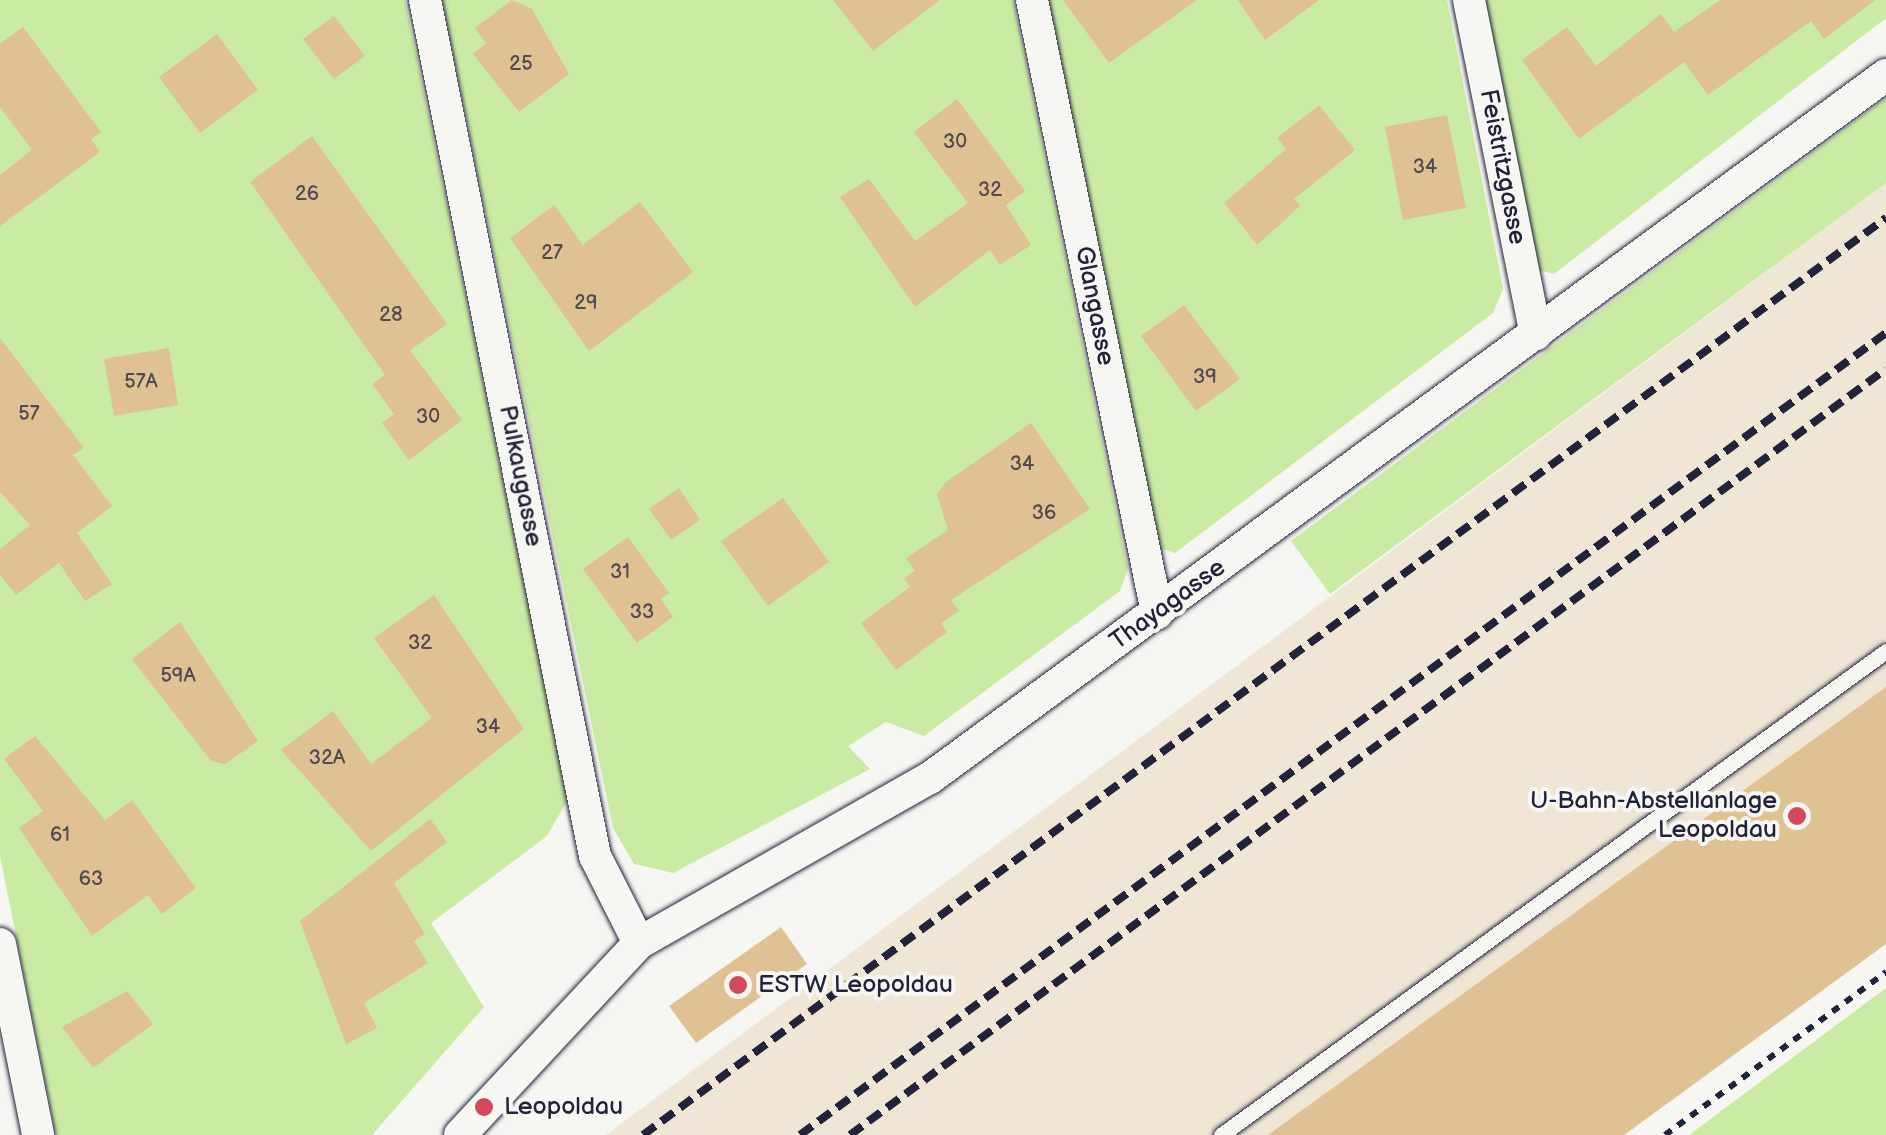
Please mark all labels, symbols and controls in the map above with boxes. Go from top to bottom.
house number: 25 [509,52,533,76]
street label: Feistritzgasse [1472,87,1532,247]
house number: 30 [943,130,967,154]
house number: 34 [1413,155,1437,179]
house number: 32 [978,178,1002,202]
house number: 26 [295,182,319,206]
house number: 27 [541,241,563,265]
street label: Glangasse [1068,244,1120,368]
house number: 29 [574,291,598,315]
house number: 28 [379,303,403,327]
house number: 39 [1193,365,1217,389]
house number: 57A [124,370,158,394]
house number: 57 [18,402,40,426]
street label: Pulkaugasse [492,403,548,549]
house number: 30 [416,405,440,429]
house number: 34 [1010,452,1034,476]
house number: 36 [1032,501,1056,525]
street label: Thayagasse [1104,553,1232,657]
house number: 31 [610,560,630,584]
house number: 33 [630,600,654,624]
house number: 32 [408,631,432,655]
house number: 59A [160,664,196,688]
house number: 34 [476,715,500,739]
house number: 32A [309,746,345,770]
place label: U-Bahn-Abstellanlage Leopoldau [1530,787,1777,846]
marker: U-Bahn-Abstellanlage Leopoldau [1786,805,1808,827]
house number: 61 [50,823,70,847]
house number: 63 [79,867,103,891]
place label: ESTW Leopoldau [758,970,953,1000]
marker: ESTW Leopoldau [727,974,749,996]
place label: Leopoldau [504,1092,623,1122]
marker: Leopoldau [473,1096,495,1118]

